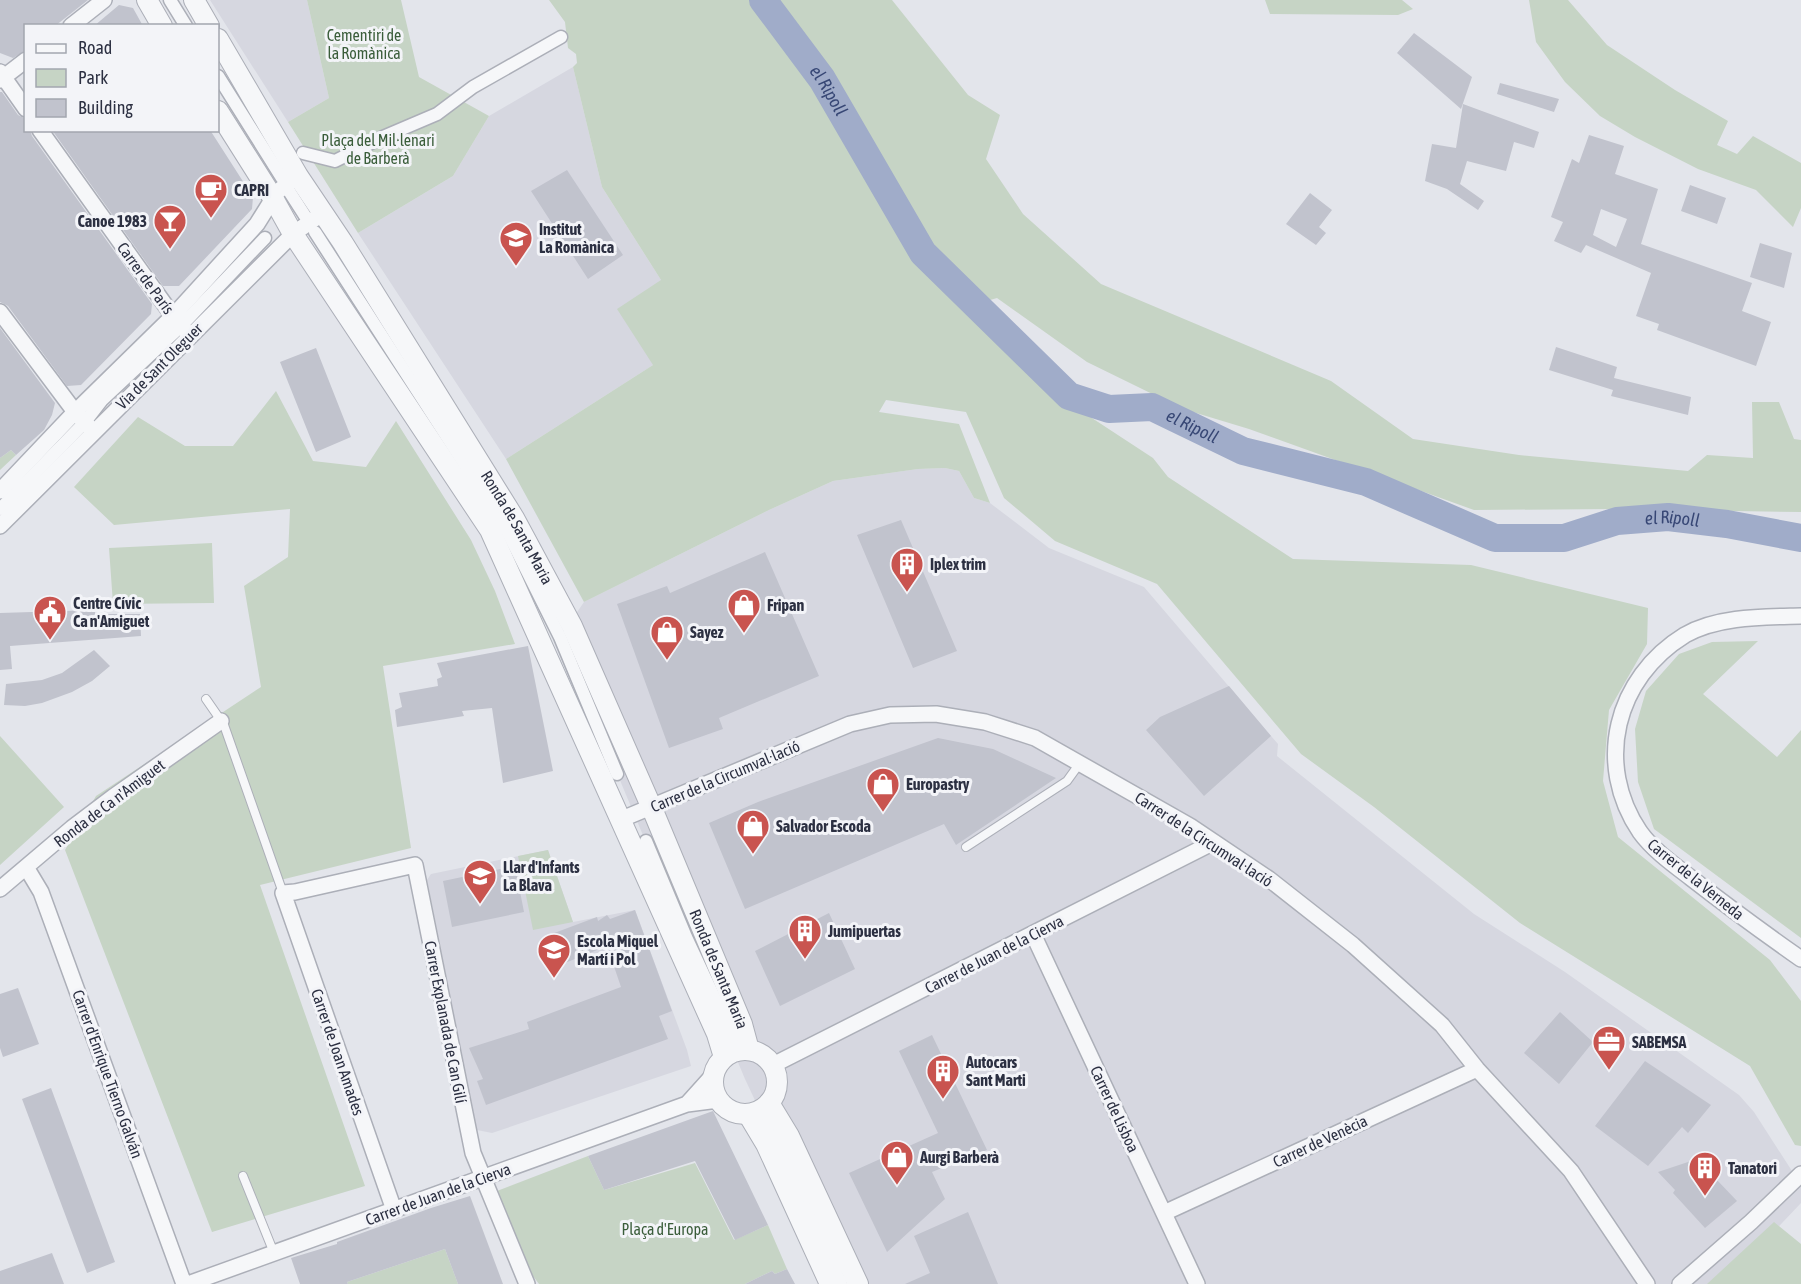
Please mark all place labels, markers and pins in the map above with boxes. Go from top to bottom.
cafe icon: CAPRI [193,172,229,219]
place label: CAPRI [234,181,269,199]
bar icon: Canoe 1983 [152,203,188,250]
place label: Canoe 1983 [78,212,147,230]
school or university icon: Institut La Romànica [498,220,534,267]
place label: Institut La Romànica [539,220,614,256]
building icon: Iplex trim [889,546,925,593]
place label: Iplex trim [930,555,986,573]
shop icon: Fripan [726,587,762,634]
public building icon: Centre Cívic Ca n'Amiguet [32,594,68,641]
place label: Centre Cívic Ca n'Amiguet [73,594,150,630]
place label: Fripan [767,596,805,614]
shop icon: Sayez [649,614,685,661]
place label: Sayez [690,623,724,641]
shop icon: Europastry [865,766,901,813]
place label: Europastry [906,775,970,793]
shop icon: Salvador Escoda [735,808,771,855]
place label: Salvador Escoda [776,817,871,835]
school or university icon: Llar d'Infants La Blava [462,858,498,905]
place label: Llar d'Infants La Blava [503,858,580,894]
building icon: Jumipuertas [787,913,823,960]
place label: Jumipuertas [827,922,901,940]
school or university icon: Escola Miquel Martí i Pol [536,932,572,979]
place label: Escola Miquel Martí i Pol [577,932,659,968]
office icon: SABEMSA [1591,1024,1627,1071]
place label: SABEMSA [1632,1033,1686,1051]
building icon: Autocars Sant Marti [925,1053,961,1100]
place label: Autocars Sant Marti [965,1053,1026,1089]
shop icon: Aurgi Barberà [879,1139,915,1186]
place label: Aurgi Barberà [919,1148,999,1166]
building icon: Tanatori [1687,1150,1723,1197]
place label: Tanatori [1728,1159,1777,1177]

